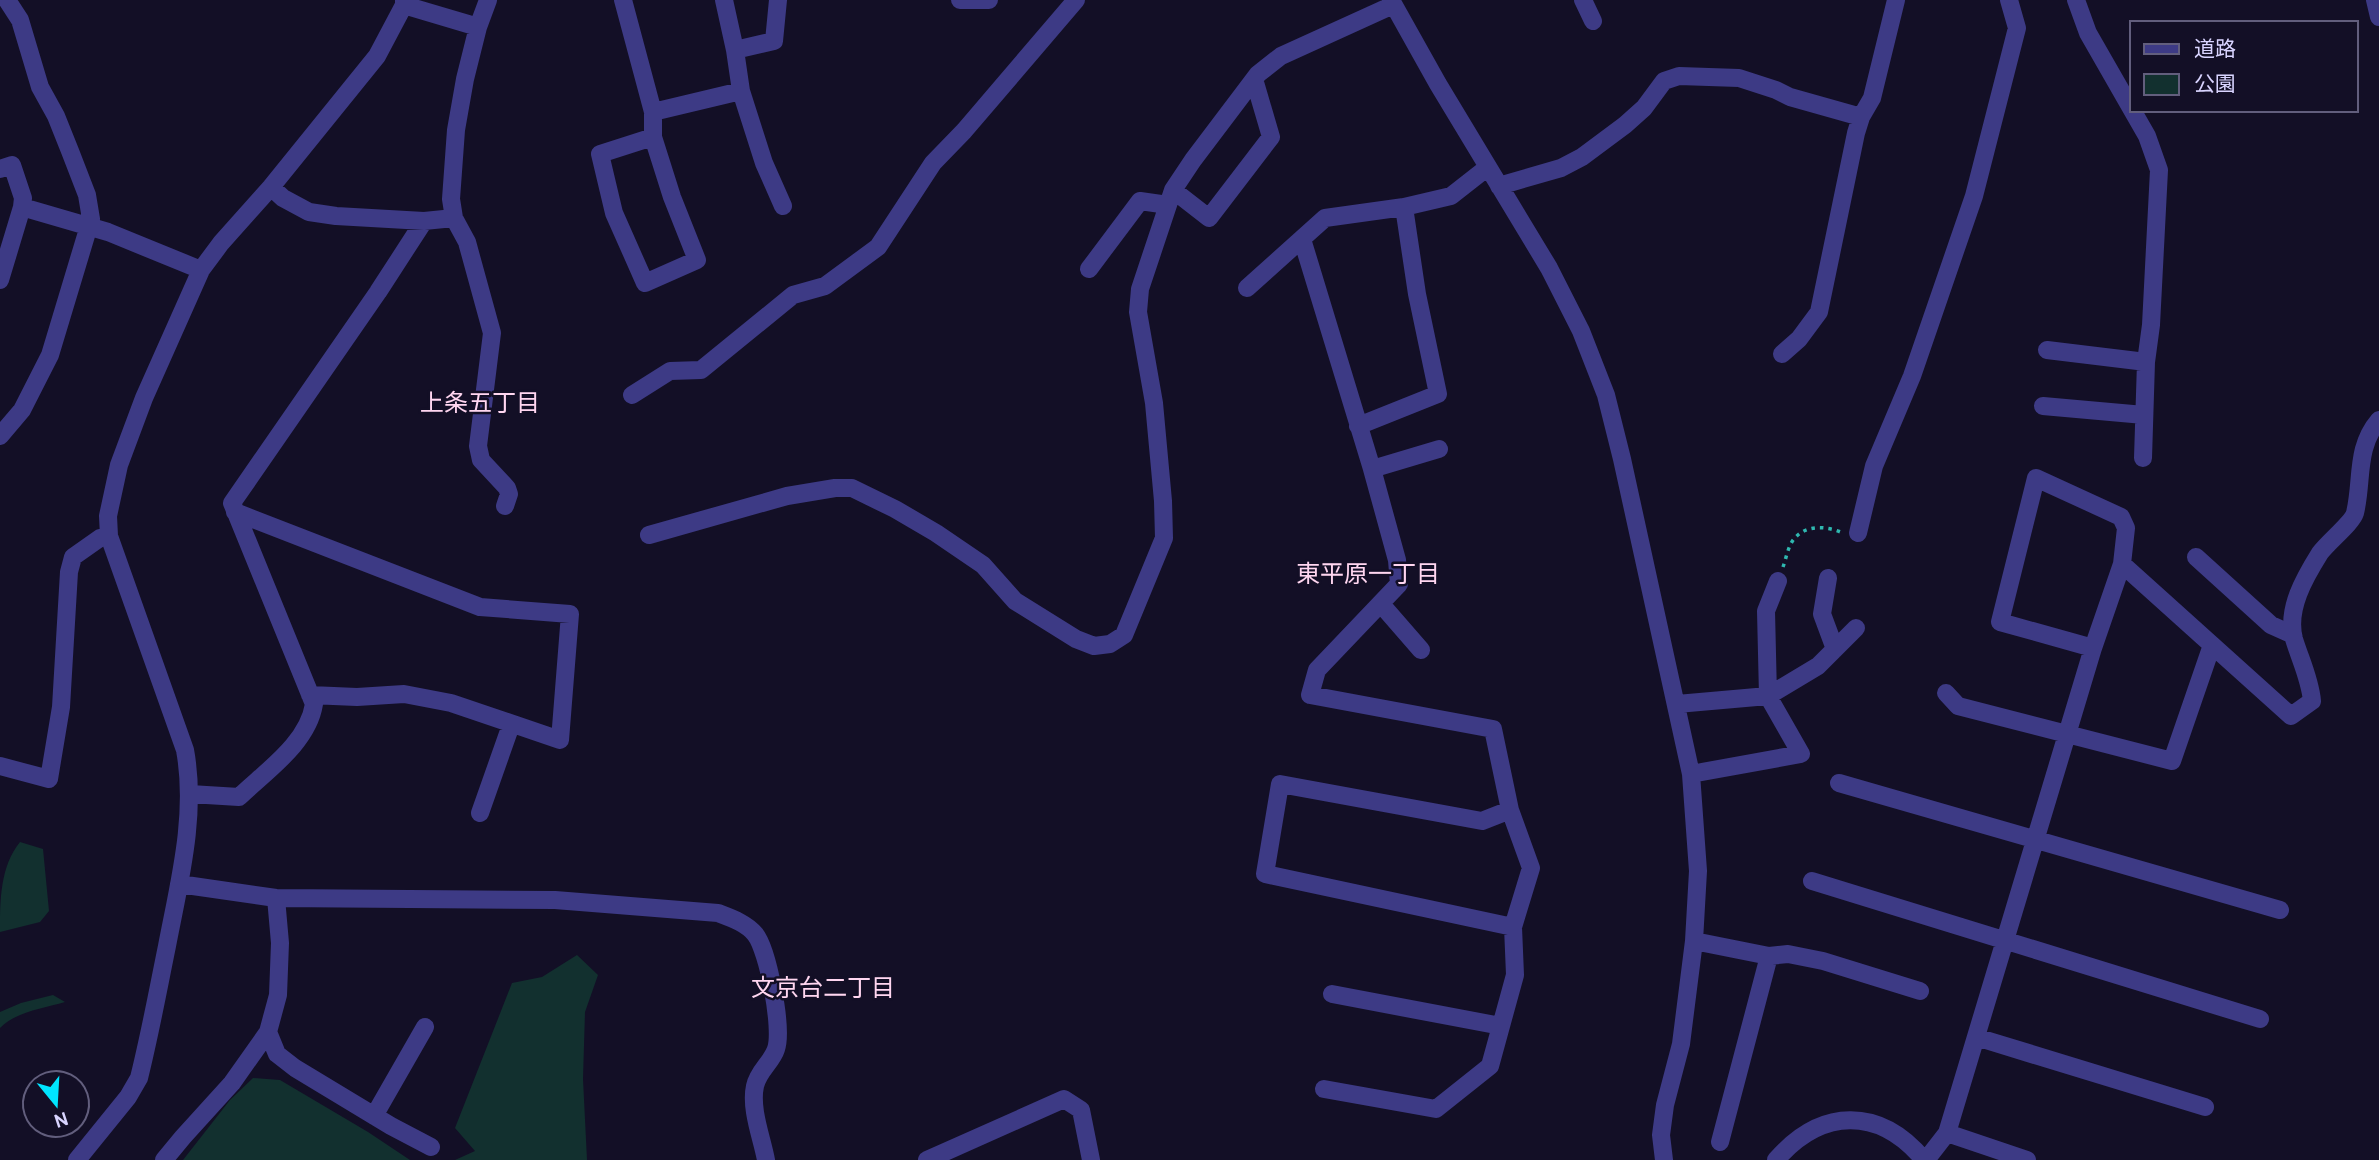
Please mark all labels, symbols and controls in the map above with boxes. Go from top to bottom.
legend [2130,21,2358,112]
text: 道路 [2194,36,2236,61]
text: 公園 [2194,71,2236,96]
district label: 上条五丁目 [420,388,540,417]
district label: 東平原一丁目 [1296,559,1440,588]
district label: 文京台二丁目 [751,973,895,1002]
north arrow [21,1069,91,1139]
text: N [51,1107,71,1133]

